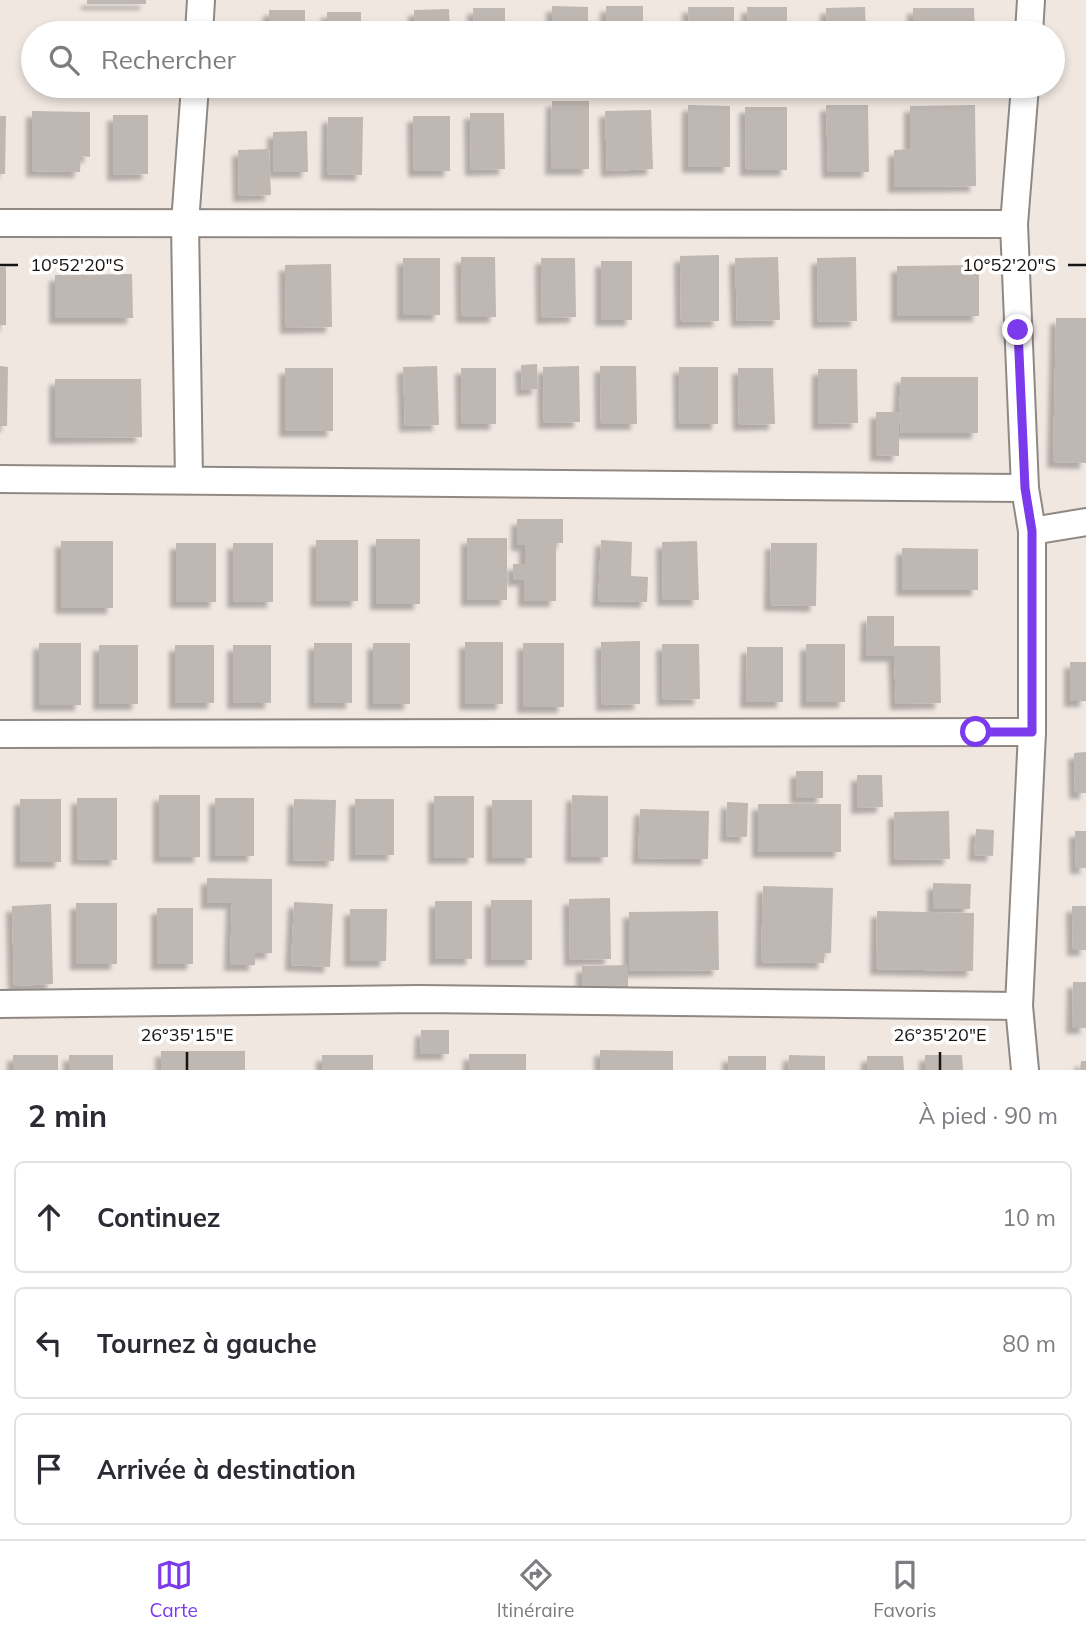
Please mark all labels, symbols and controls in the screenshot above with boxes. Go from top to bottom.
search box [21,21,1065,98]
icon: search [45,41,83,79]
text: Rechercher [101,43,236,76]
text: 10°52'20"S [30,253,124,276]
text: 10°52'20"S [962,253,1056,276]
route end [1002,314,1033,345]
route start [960,716,991,747]
text: 26°35'15"E [140,1023,234,1046]
text: 26°35'20"E [893,1023,987,1046]
text: 2 min [28,1097,107,1135]
text: À pied · 90 m [918,1101,1058,1130]
icon: ahead [30,1198,68,1236]
text: Continuez [97,1201,221,1234]
text: 10 m [1002,1203,1056,1232]
icon: left [30,1324,68,1362]
text: Tournez à gauche [97,1327,317,1360]
text: 80 m [1002,1329,1056,1358]
icon: arrive [30,1450,68,1488]
text: Arrivée à destination [97,1453,356,1486]
tab: Carte [149,1556,198,1622]
tab: Itinéraire [497,1556,574,1622]
tab: Favoris [873,1556,936,1622]

